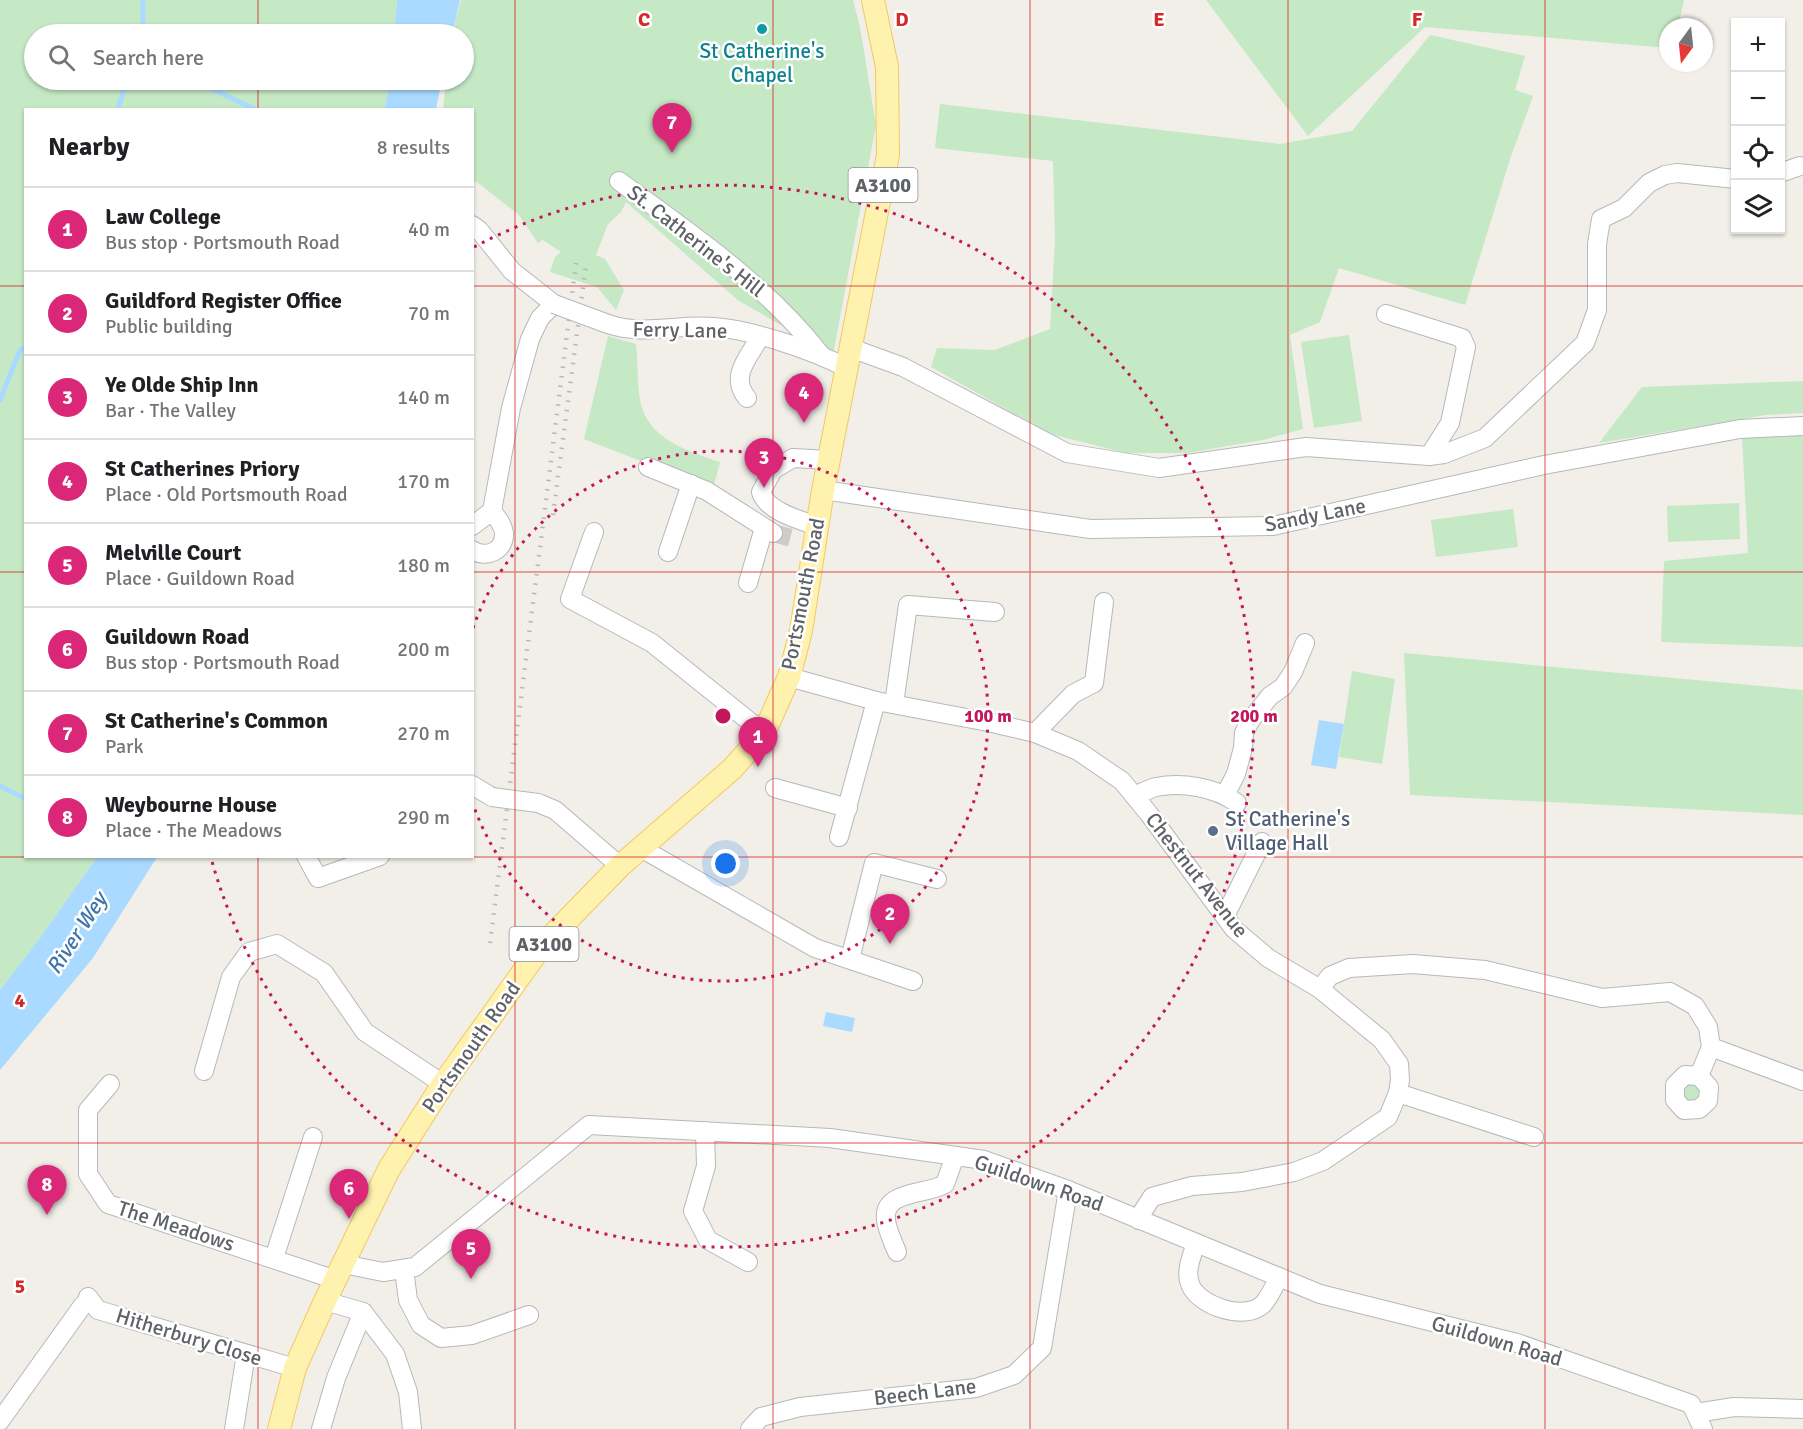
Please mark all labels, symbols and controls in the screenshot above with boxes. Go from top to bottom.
text: C [638,7,650,32]
text: D [895,7,909,32]
text: E [1153,7,1165,32]
text: F [1412,7,1423,32]
north arrow [1659,18,1713,72]
map controls [1731,18,1785,234]
button: + [1731,18,1785,72]
marker: St Catherine's Chapel [755,22,769,36]
search box [24,24,474,90]
place label: St Catherine's Chapel [699,38,825,88]
icon: search [45,41,78,74]
text: Search here [93,44,204,71]
button: − [1731,72,1785,126]
pin: 7 [652,104,692,153]
button: locate [1731,126,1785,180]
text: Nearby [48,131,129,163]
text: 8 results [377,135,450,160]
road number: A3100 [848,168,918,202]
street label: St. Catherine's Hill [622,179,770,303]
button: layers [1731,180,1785,234]
text: Law College [105,203,221,230]
text: 1 [62,217,73,242]
text: 40 m [408,217,450,242]
text: Bus stop · Portsmouth Road [105,230,340,255]
text: Guildford Register Office [105,287,342,314]
text: 2 [62,301,73,326]
text: 70 m [408,301,450,326]
text: Public building [105,314,233,339]
street label: Ferry Lane [632,316,728,344]
text: Ye Olde Ship Inn [105,371,259,398]
pin: 4 [784,374,824,423]
text: 3 [62,385,73,410]
text: 140 m [397,385,450,410]
text: Bar · The Valley [105,398,236,423]
pin: 3 [744,438,783,488]
text: St Catherines Priory [105,455,300,482]
text: 4 [62,469,73,494]
text: 170 m [397,469,450,494]
text: Place · Old Portsmouth Road [105,482,348,507]
street label: Sandy Lane [1262,492,1368,538]
street label: Portsmouth Road [776,516,830,672]
text: Melville Court [105,539,241,566]
text: 5 [62,553,73,578]
text: 180 m [397,553,450,578]
text: Place · Guildown Road [105,566,295,591]
text: Guildown Road [105,623,249,650]
text: 6 [62,637,73,662]
text: 200 m [397,637,450,662]
text: Bus stop · Portsmouth Road [105,650,340,675]
text: 100 m [964,705,1012,727]
text: 200 m [1230,705,1278,727]
centre of rings [713,706,733,726]
text: St Catherine's Common [105,707,328,734]
pin: 1 [738,718,777,767]
text: 7 [62,721,73,746]
text: 270 m [397,721,450,746]
text: Park [105,734,143,759]
text: Weybourne House [105,791,277,818]
text: 8 [62,805,73,830]
text: 290 m [397,805,450,830]
place label: St Catherine's Village Hall [1225,806,1350,856]
street label: Chestnut Avenue [1140,807,1254,943]
text: Place · The Meadows [105,818,282,843]
marker: St Catherine's Village Hall [1206,824,1220,838]
your location [711,849,740,878]
water label: River Wey [40,885,114,979]
pin: 2 [870,894,910,944]
road number: A3100 [510,927,578,961]
street label: Portsmouth Road [416,976,526,1118]
text: 4 [15,988,26,1013]
street label: Guildown Road [971,1149,1107,1217]
pin: 8 [28,1166,66,1215]
pin: 6 [330,1170,368,1219]
street label: The Meadows [114,1195,238,1257]
pin: 5 [452,1230,490,1279]
text: 5 [15,1274,25,1299]
street label: Hitherbury Close [113,1302,265,1372]
street label: Guildown Road [1429,1310,1565,1372]
street label: Beech Lane [872,1373,978,1411]

